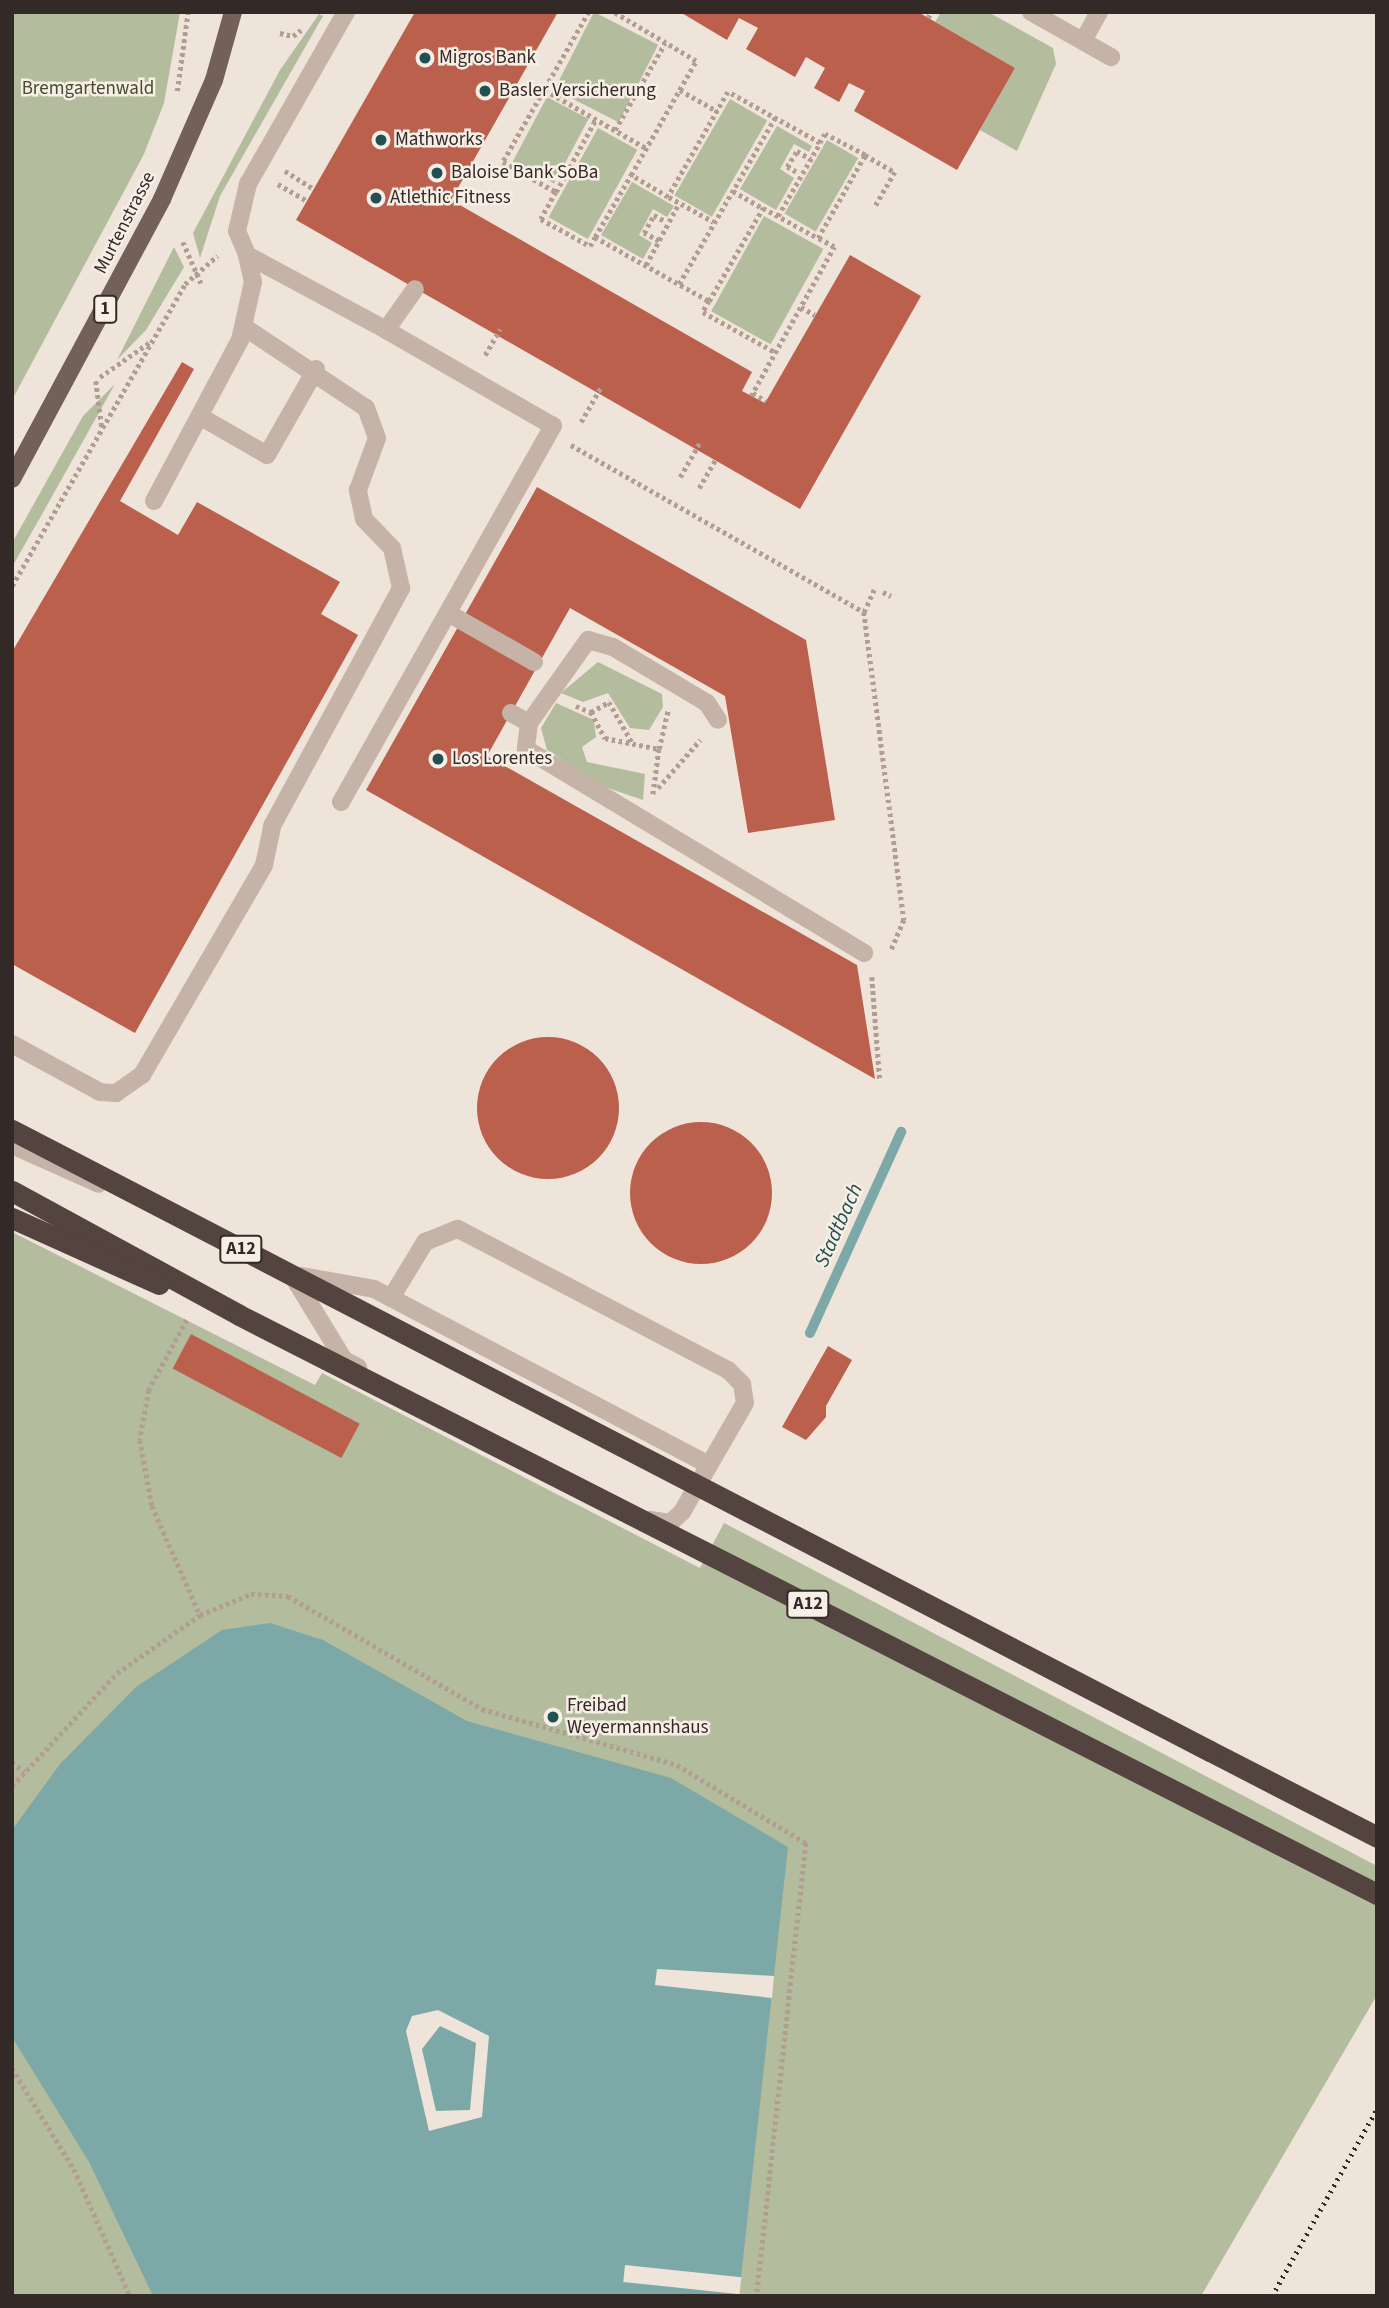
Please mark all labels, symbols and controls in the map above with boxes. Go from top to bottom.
place label: Migros Bank [439,47,536,69]
marker: Migros Bank [417,50,433,66]
park label: Bremgartenwald [22,78,154,100]
place label: Basler Versicherung [499,80,656,102]
marker: Basler Versicherung [477,83,493,99]
place label: Mathworks [395,129,483,151]
marker: Mathworks [373,132,389,148]
place label: Baloise Bank SoBa [451,162,598,184]
marker: Baloise Bank SoBa [429,165,445,181]
street label: Murtenstrasse [89,168,161,278]
place label: Atlethic Fitness [390,187,511,209]
marker: Atlethic Fitness [368,190,384,206]
road number: 1 [93,295,117,324]
place label: Los Lorentes [452,748,552,770]
marker: Los Lorentes [430,751,446,767]
water label: Stadtbach [808,1179,868,1271]
road number: A12 [218,1234,264,1264]
road number: A12 [785,1590,831,1618]
place label: Freibad Weyermannshaus [567,1695,709,1739]
marker: Freibad Weyermannshaus [545,1709,561,1725]

